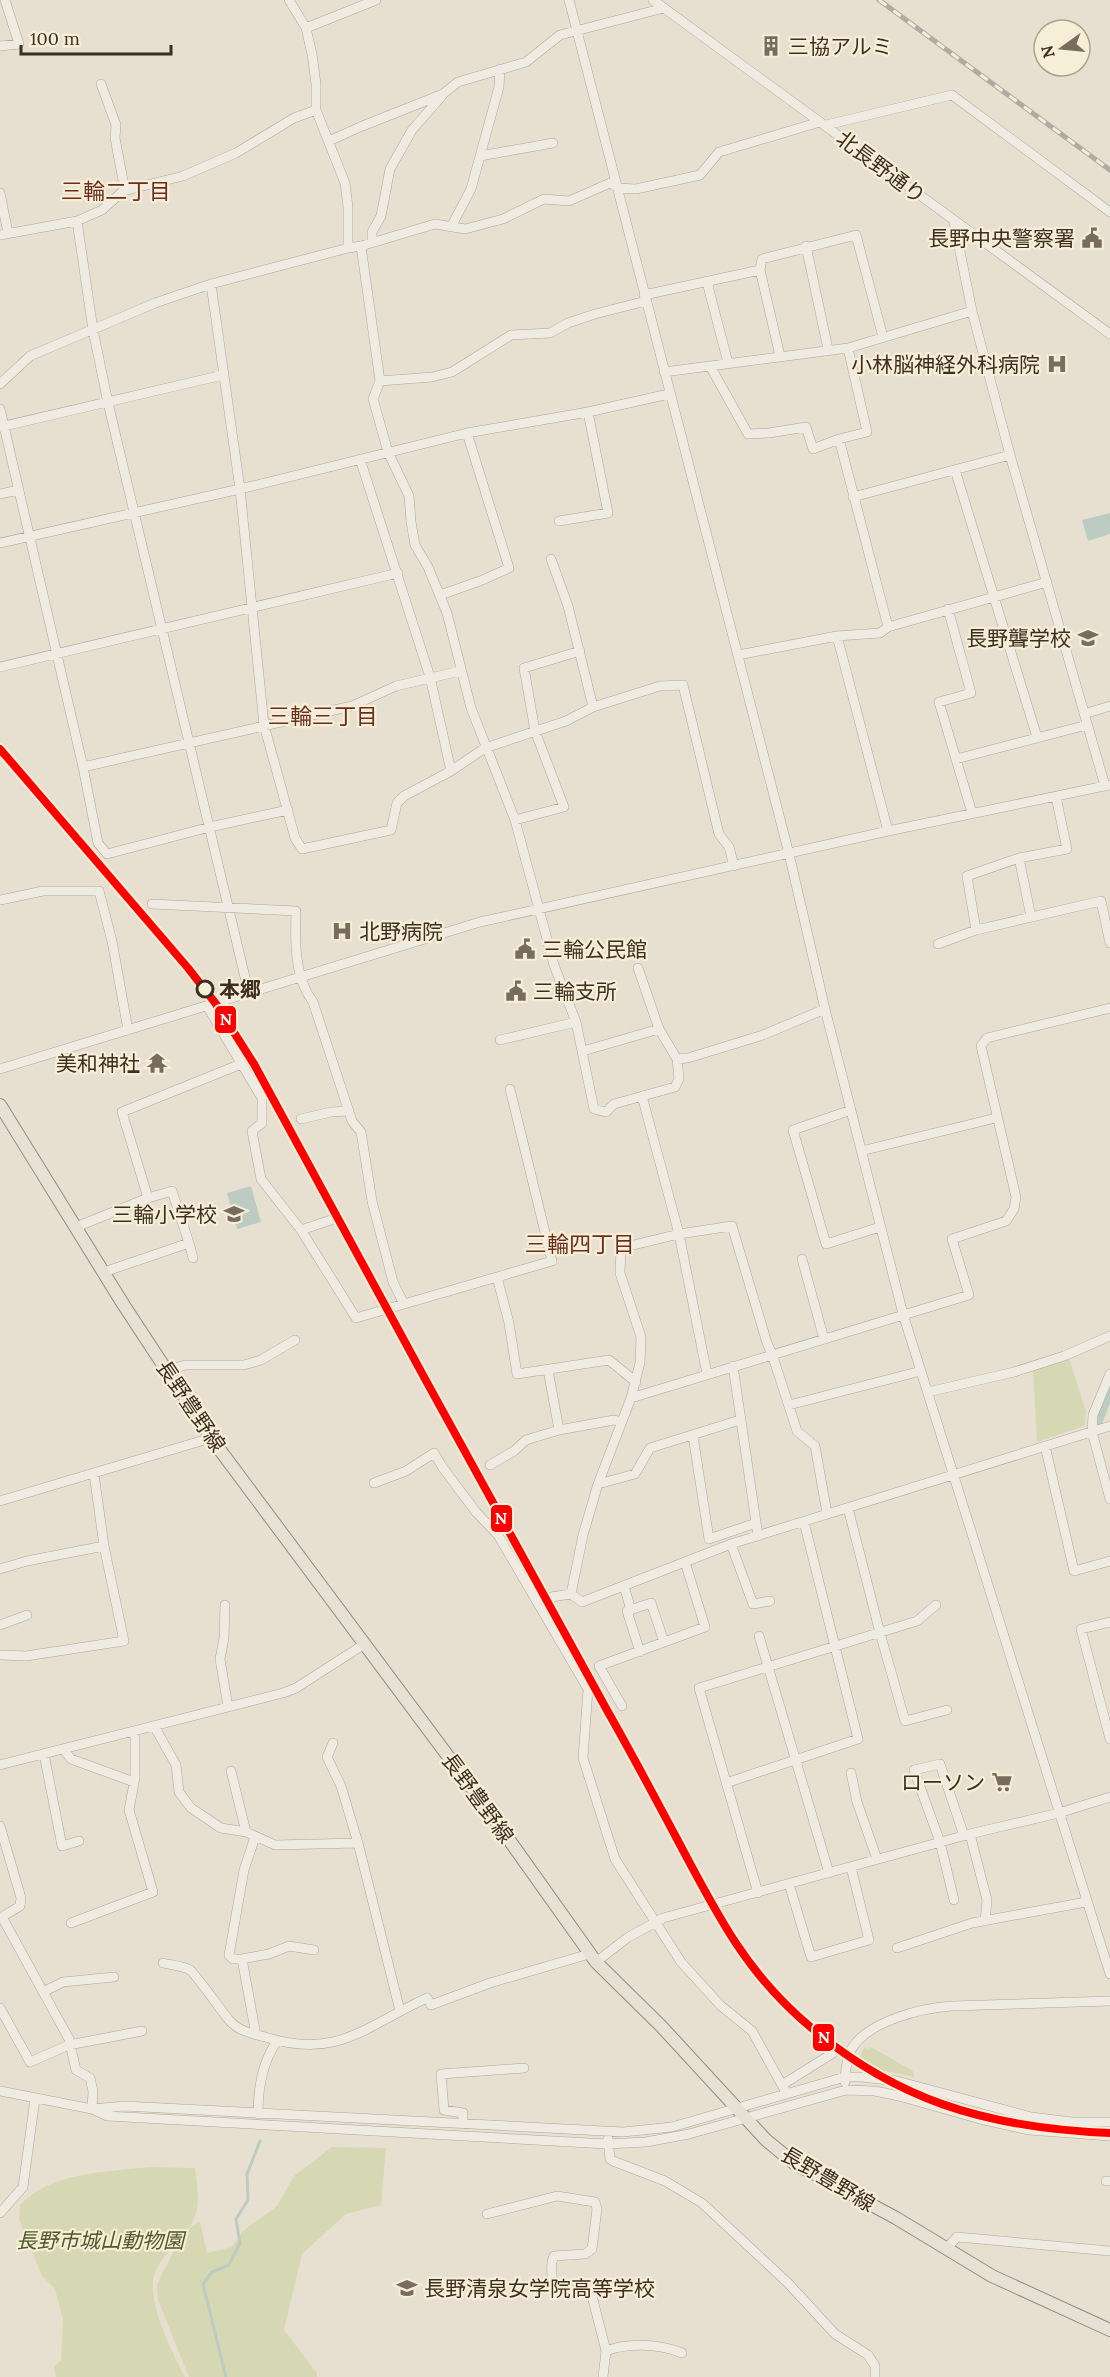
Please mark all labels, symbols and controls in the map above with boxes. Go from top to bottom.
scale bar [21,18,171,56]
north arrow [1032,18,1092,78]
text: 100 m [30,27,80,50]
place label: 三協アルミ [788,33,893,60]
building icon: 三協アルミ [759,34,783,58]
text: N [1036,43,1059,60]
street label: 北長野通り [831,125,931,209]
district label: 三輪二丁目 [61,177,171,205]
place label: 長野中央警察署 [928,225,1075,252]
public building icon: 長野中央警察署 [1080,226,1104,250]
place label: 小林脳神経外科病院 [851,351,1040,378]
hospital icon: 小林脳神経外科病院 [1045,352,1069,376]
place label: 長野聾学校 [966,625,1071,652]
school or university icon: 長野聾学校 [1076,626,1100,650]
district label: 三輪三丁目 [268,702,378,730]
place label: 北野病院 [359,918,443,945]
hospital icon: 北野病院 [330,919,354,943]
place label: 三輪公民館 [542,936,647,963]
public building icon: 三輪公民館 [513,937,537,961]
place label: 本郷 [219,976,261,1003]
place label: 三輪支所 [533,978,617,1005]
public building icon: 三輪支所 [504,979,528,1003]
marker: 本郷 [196,980,214,998]
line badge: N [214,1005,237,1034]
text: N [220,1009,232,1029]
place label: 美和神社 [56,1050,140,1077]
temple icon: 美和神社 [145,1051,169,1075]
place label: 三輪小学校 [112,1201,217,1228]
school or university icon: 三輪小学校 [222,1202,246,1226]
district label: 三輪四丁目 [525,1230,635,1258]
street label: 長野豊野線 [150,1355,232,1457]
line badge: N [490,1504,513,1533]
text: N [495,1508,507,1528]
street label: 長野豊野線 [436,1748,520,1848]
place label: ローソン [901,1769,985,1796]
supermarket icon: ローソン [990,1770,1014,1794]
line badge: N [812,2023,835,2052]
text: N [818,2027,830,2047]
street label: 長野豊野線 [776,2140,880,2218]
park label: 長野市城山動物園 [16,2227,187,2254]
place label: 長野清泉女学院高等学校 [424,2275,655,2302]
school or university icon: 長野清泉女学院高等学校 [395,2276,419,2300]

